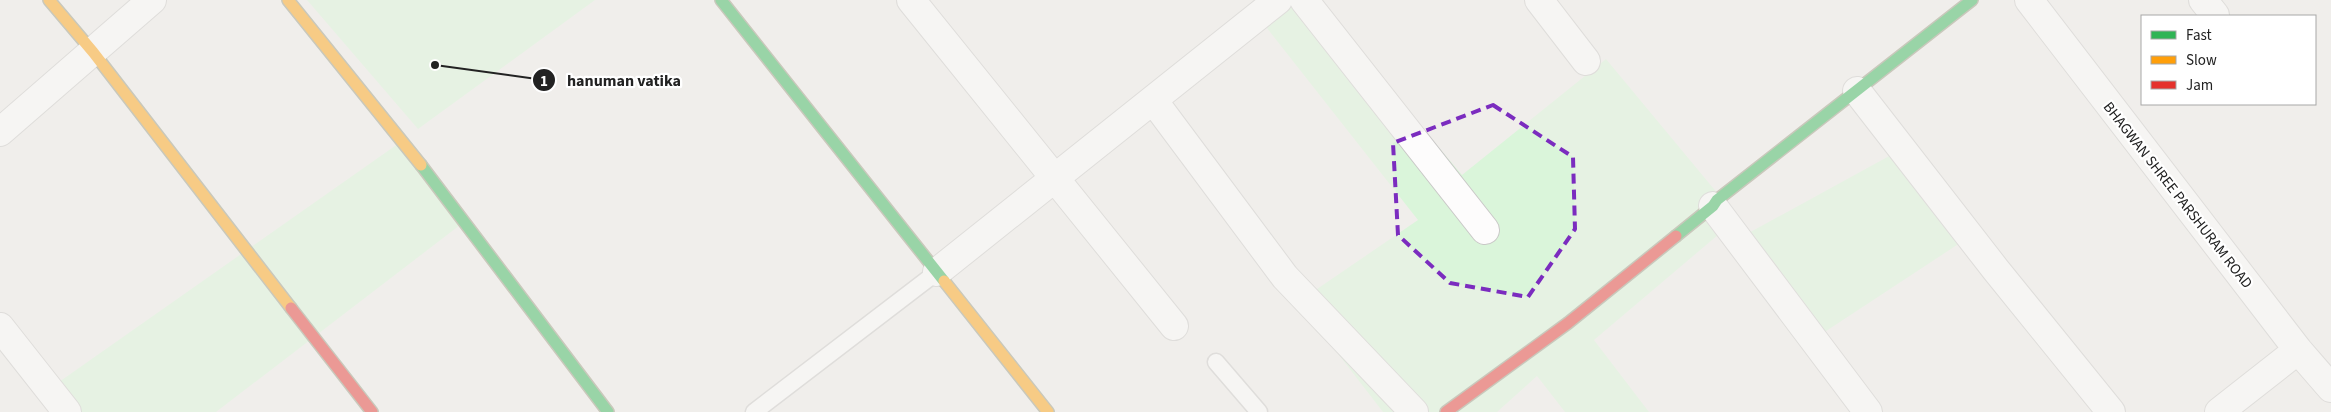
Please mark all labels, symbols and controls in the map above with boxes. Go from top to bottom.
legend [2141,15,2316,105]
text: Fast [2186,25,2212,46]
text: Slow [2186,50,2217,71]
callout: hanuman vatika [532,65,691,96]
text: hanuman vatika [567,70,681,92]
text: 1 [540,71,548,92]
text: Jam [2186,75,2213,96]
street label: BHAGWAN SHREE PARSHURAM ROAD [2098,98,2257,293]

